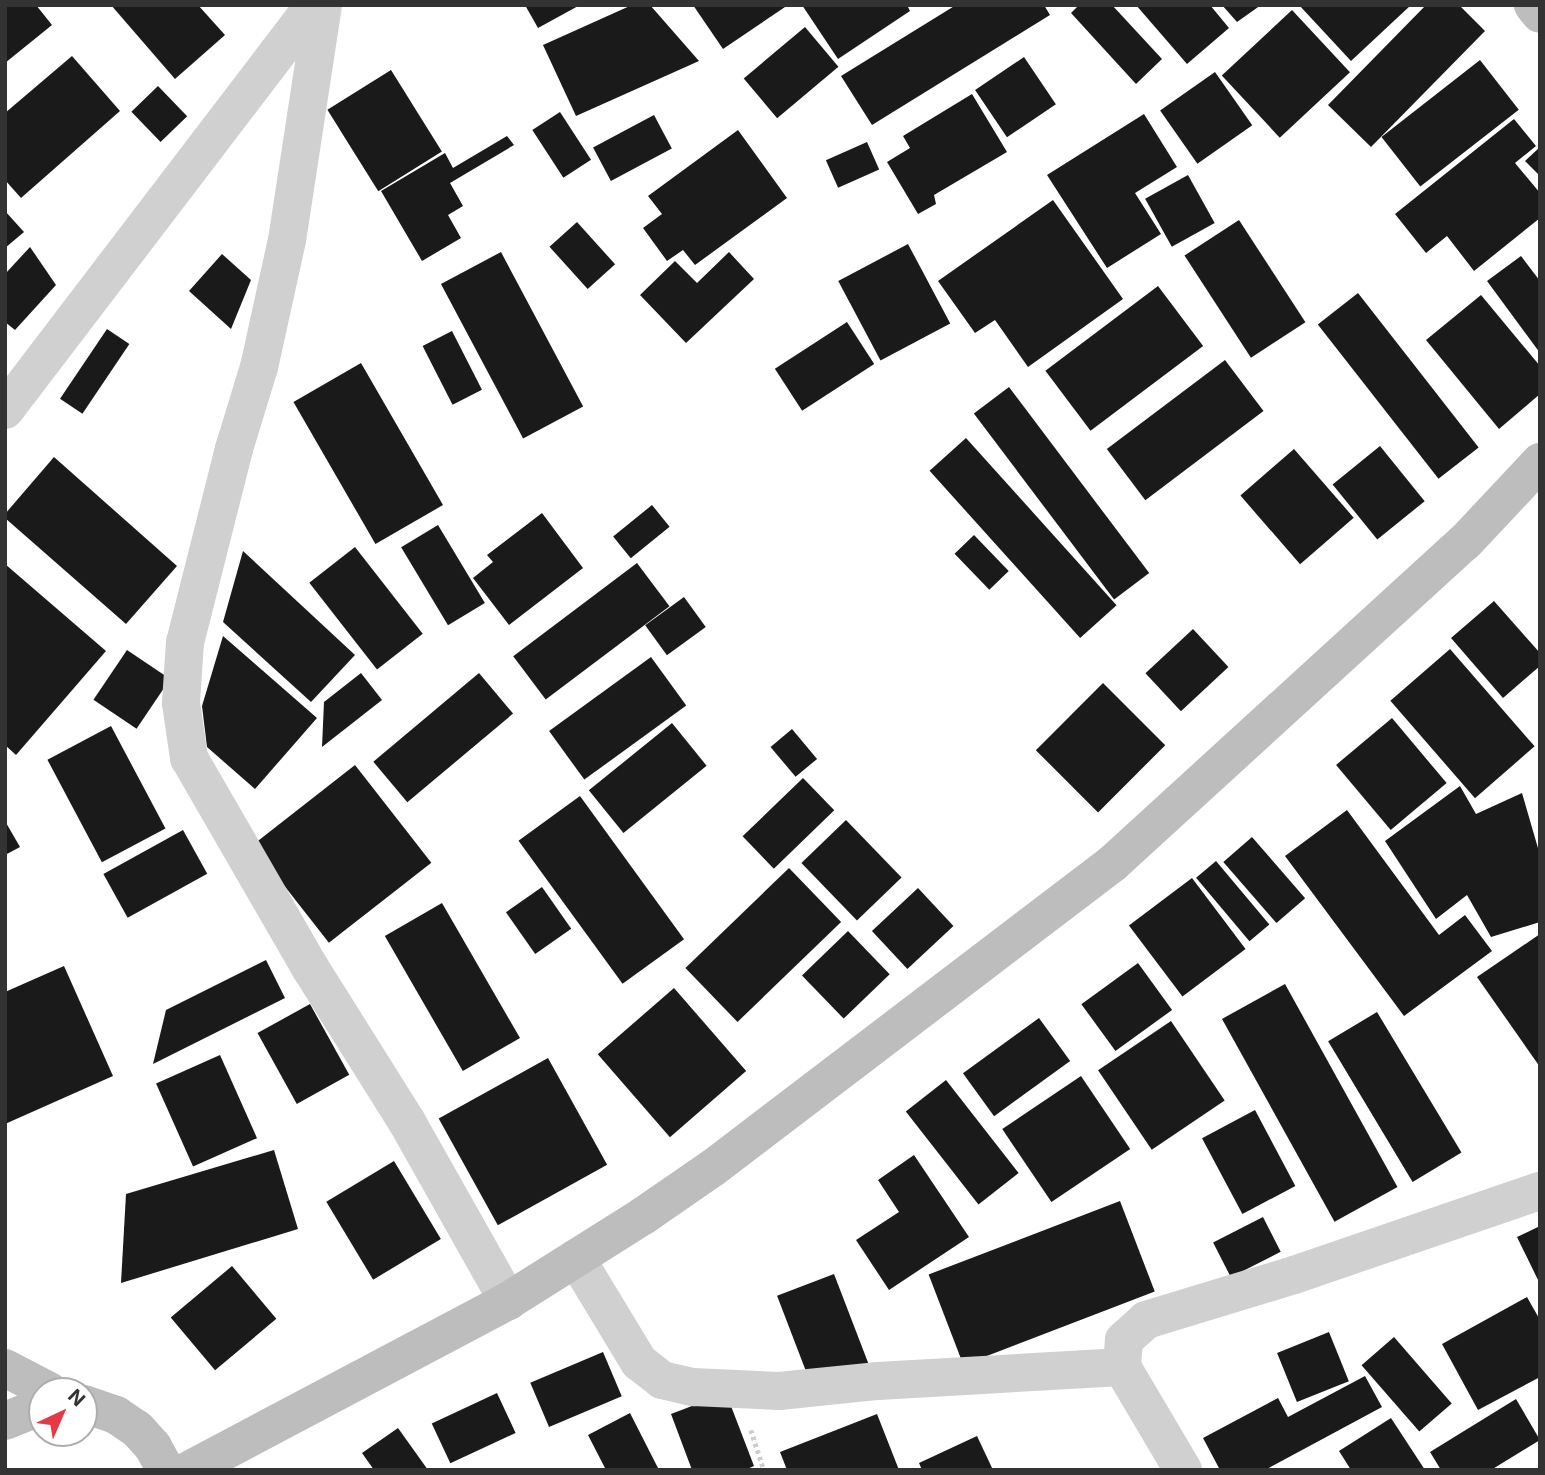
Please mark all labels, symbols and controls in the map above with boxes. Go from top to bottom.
north arrow [28,1377,98,1447]
text: N [63,1385,90,1411]

